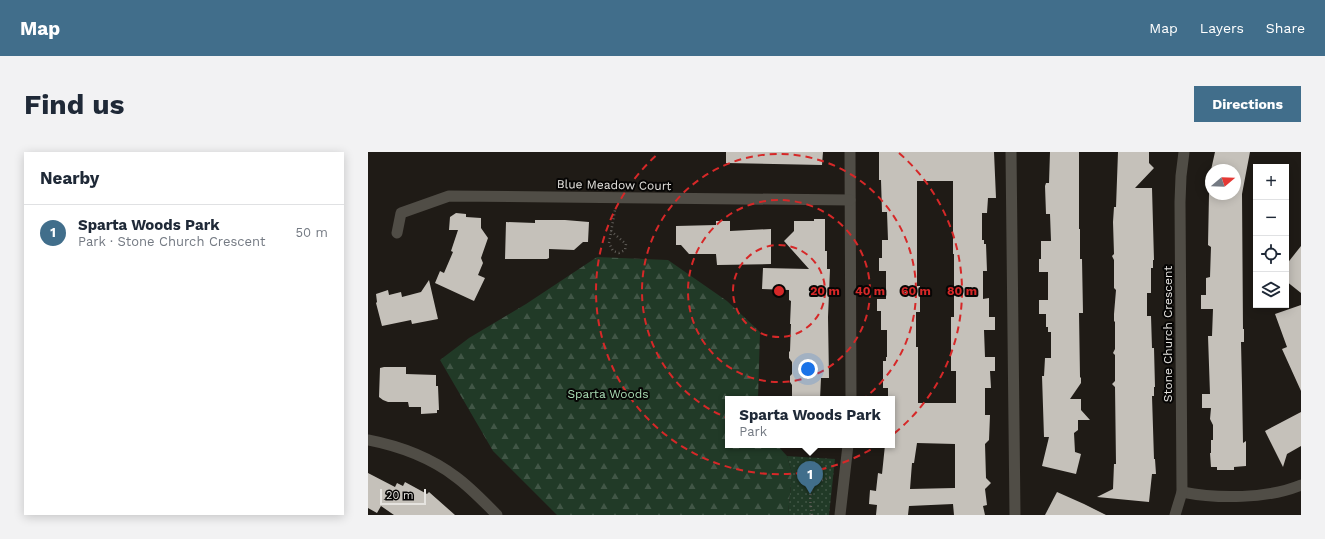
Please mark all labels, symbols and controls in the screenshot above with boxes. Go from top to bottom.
text: Map [20,17,60,40]
text: Map [1149,20,1178,36]
text: Layers [1200,20,1244,36]
text: Share [1266,20,1305,36]
button: Directions [1194,86,1301,122]
text: Find us [24,88,124,121]
north arrow [1205,164,1241,200]
map controls [1253,164,1289,308]
button: + [1253,164,1289,200]
text: Nearby [40,168,99,188]
street label: Blue Meadow Court [557,177,671,193]
button: − [1253,200,1289,236]
text: Sparta Woods Park [78,216,219,234]
text: 1 [50,225,56,240]
text: 50 m [296,225,328,240]
text: Park · Stone Church Crescent [78,234,265,249]
button: locate [1253,236,1289,272]
street label: Stone Church Crescent [1161,266,1175,402]
button: layers [1253,272,1289,308]
centre of rings [772,284,786,298]
text: 20 m [810,284,840,298]
text: 40 m [855,284,885,298]
text: 60 m [901,284,931,298]
text: 80 m [947,284,977,298]
your location [798,359,818,379]
park label: Sparta Woods [567,387,649,401]
popup [725,396,895,448]
text: Sparta Woods Park [739,406,881,424]
text: Park [739,424,767,439]
pin: 1 [797,461,823,494]
scale bar [380,487,426,506]
text: 20 m [386,489,414,502]

